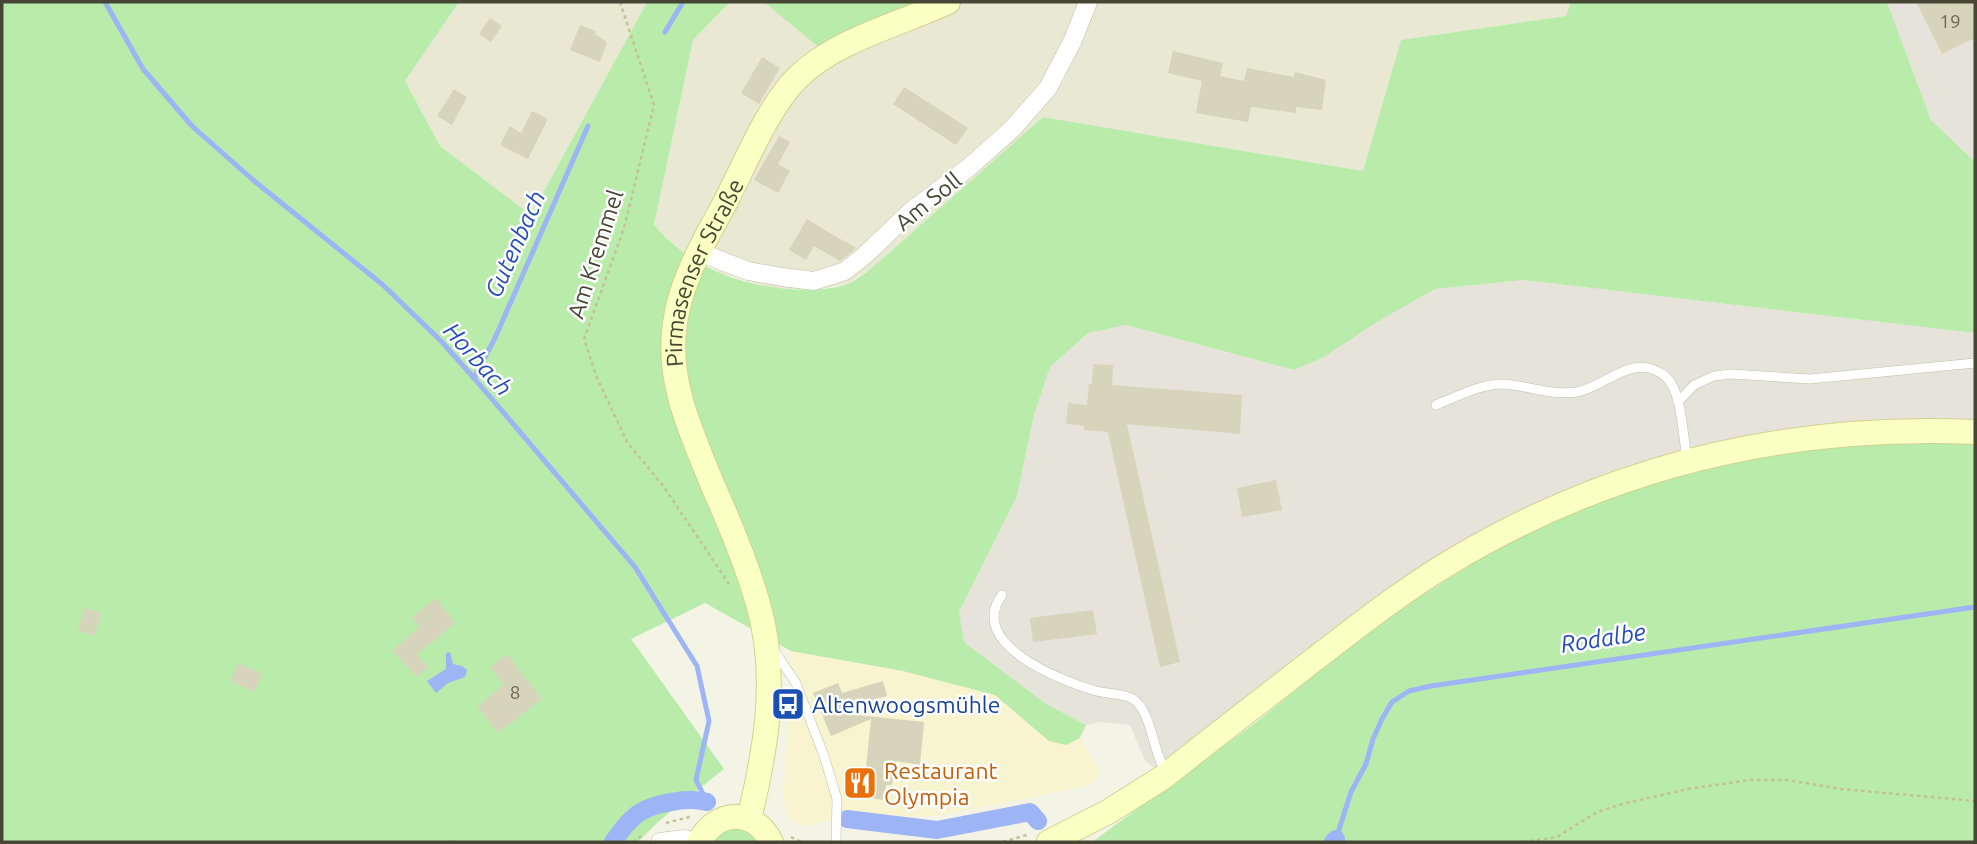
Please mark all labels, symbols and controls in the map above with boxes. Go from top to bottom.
house number: 19 [1939,10,1961,32]
street label: Am Soll [890,167,966,235]
street label: Pirmasenser Straße [661,175,748,368]
water label: Gutenbach [479,186,551,302]
street label: Am Kremmel [562,186,628,322]
water label: Horbach [438,317,518,401]
water label: Rodalbe [1559,618,1647,658]
house number: 8 [510,681,520,703]
bus stop icon: Altenwoogsmühle [769,685,807,723]
place label: Altenwoogsmühle [812,692,1001,717]
place label: Restaurant Olympia [884,758,998,809]
restaurant icon: Restaurant Olympia [841,764,879,802]

